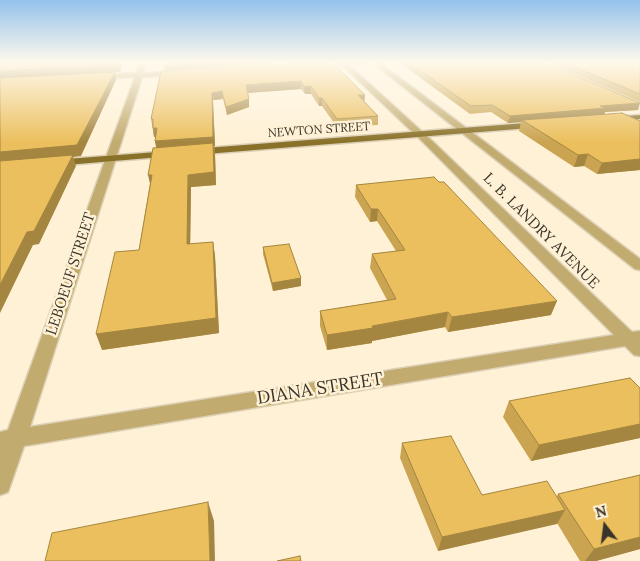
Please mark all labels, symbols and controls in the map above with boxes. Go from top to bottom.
street label: NEWTON STREET [267,119,371,141]
street label: L. B. LANDRY AVENUE [479,169,603,293]
street label: LEBOEUF STREET [43,211,99,337]
street label: DIANA STREET [255,368,385,410]
north arrow [580,501,630,551]
text: N [594,501,609,522]

